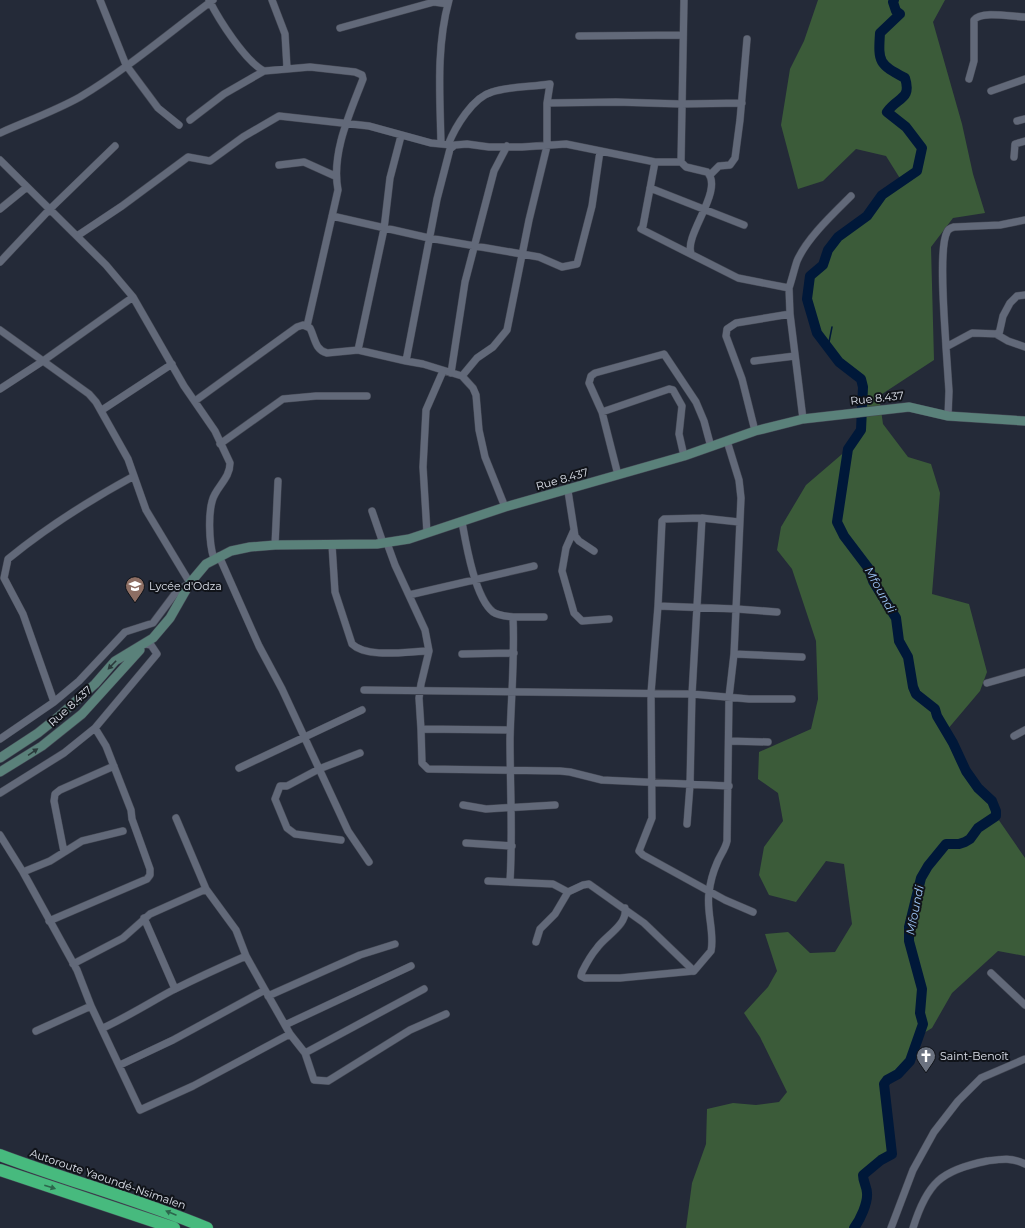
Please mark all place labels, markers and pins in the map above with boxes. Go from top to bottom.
school or university icon: Lycée d'Odza [124,575,146,603]
place label: Lycée d'Odza [149,579,222,593]
church icon: Saint-Benoît [915,1045,937,1073]
place label: Saint-Benoît [940,1049,1009,1063]

